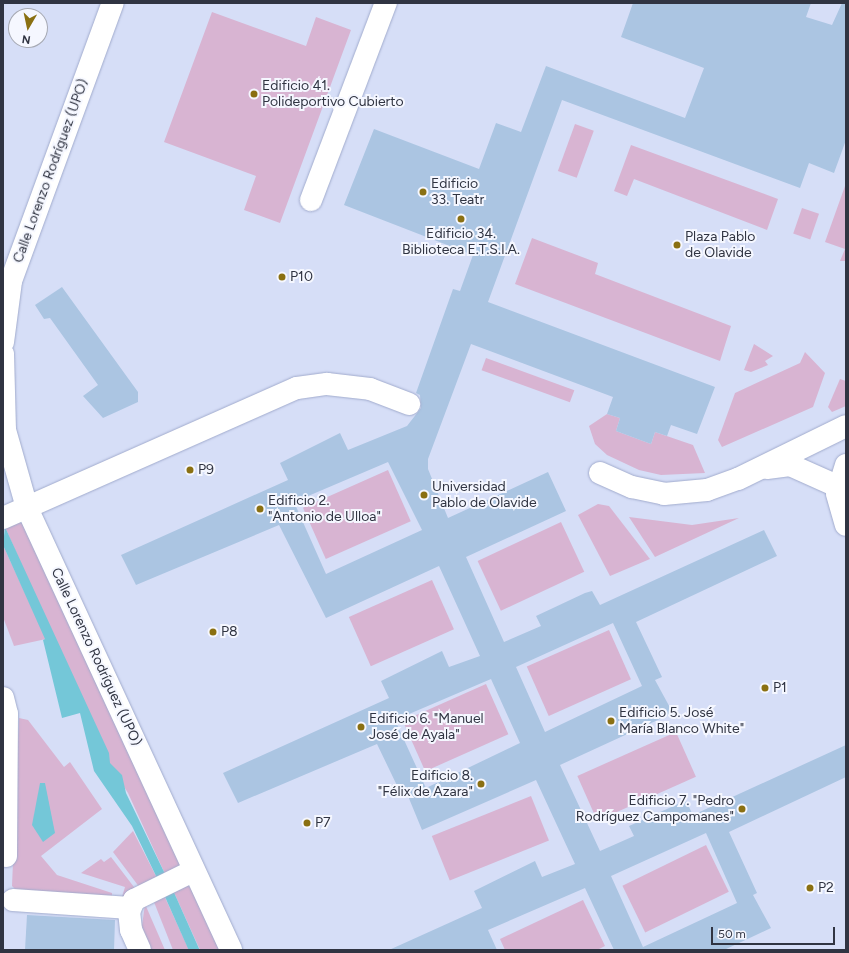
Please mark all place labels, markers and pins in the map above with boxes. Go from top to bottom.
place label: Edificio 41. Polideportivo Cubierto [262,78,404,110]
marker: Edificio 41. Polideportivo Cubierto [249,89,259,99]
place label: Edificio 33. Teatr [431,176,484,208]
marker: Edificio 33. Teatr [418,187,428,197]
marker: Edificio 34. Biblioteca E.T.S.I.A. [456,214,466,224]
place label: Edificio 34. Biblioteca E.T.S.I.A. [402,226,520,258]
place label: Plaza Pablo de Olavide [685,229,755,262]
marker: Plaza Pablo de Olavide [672,240,682,250]
place label: P10 [290,269,313,285]
marker: P10 [277,272,287,282]
place label: P9 [198,462,214,478]
marker: P9 [185,465,195,475]
place label: Universidad Pablo de Olavide [432,479,537,512]
marker: Universidad Pablo de Olavide [419,490,429,500]
place label: Edificio 2. "Antonio de Ulloa" [268,493,381,526]
marker: Edificio 2. "Antonio de Ulloa" [255,504,265,514]
place label: P8 [221,624,238,640]
marker: P8 [208,627,218,637]
place label: P1 [773,680,787,696]
marker: P1 [760,683,770,693]
place label: Edificio 5. José María Blanco White" [619,705,744,738]
place label: Edificio 6. "Manuel José de Ayala" [369,711,484,744]
marker: Edificio 5. José María Blanco White" [606,716,616,726]
marker: Edificio 6. "Manuel José de Ayala" [356,722,366,732]
place label: Edificio 8. "Félix de Azara" [378,768,473,800]
marker: Edificio 8. "Félix de Azara" [476,779,486,789]
place label: Edificio 7. "Pedro Rodríguez Campomanes" [576,793,734,826]
marker: Edificio 7. "Pedro Rodríguez Campomanes" [737,804,747,814]
place label: P7 [315,815,331,831]
marker: P7 [302,818,312,828]
place label: P2 [818,880,834,896]
marker: P2 [805,883,815,893]

